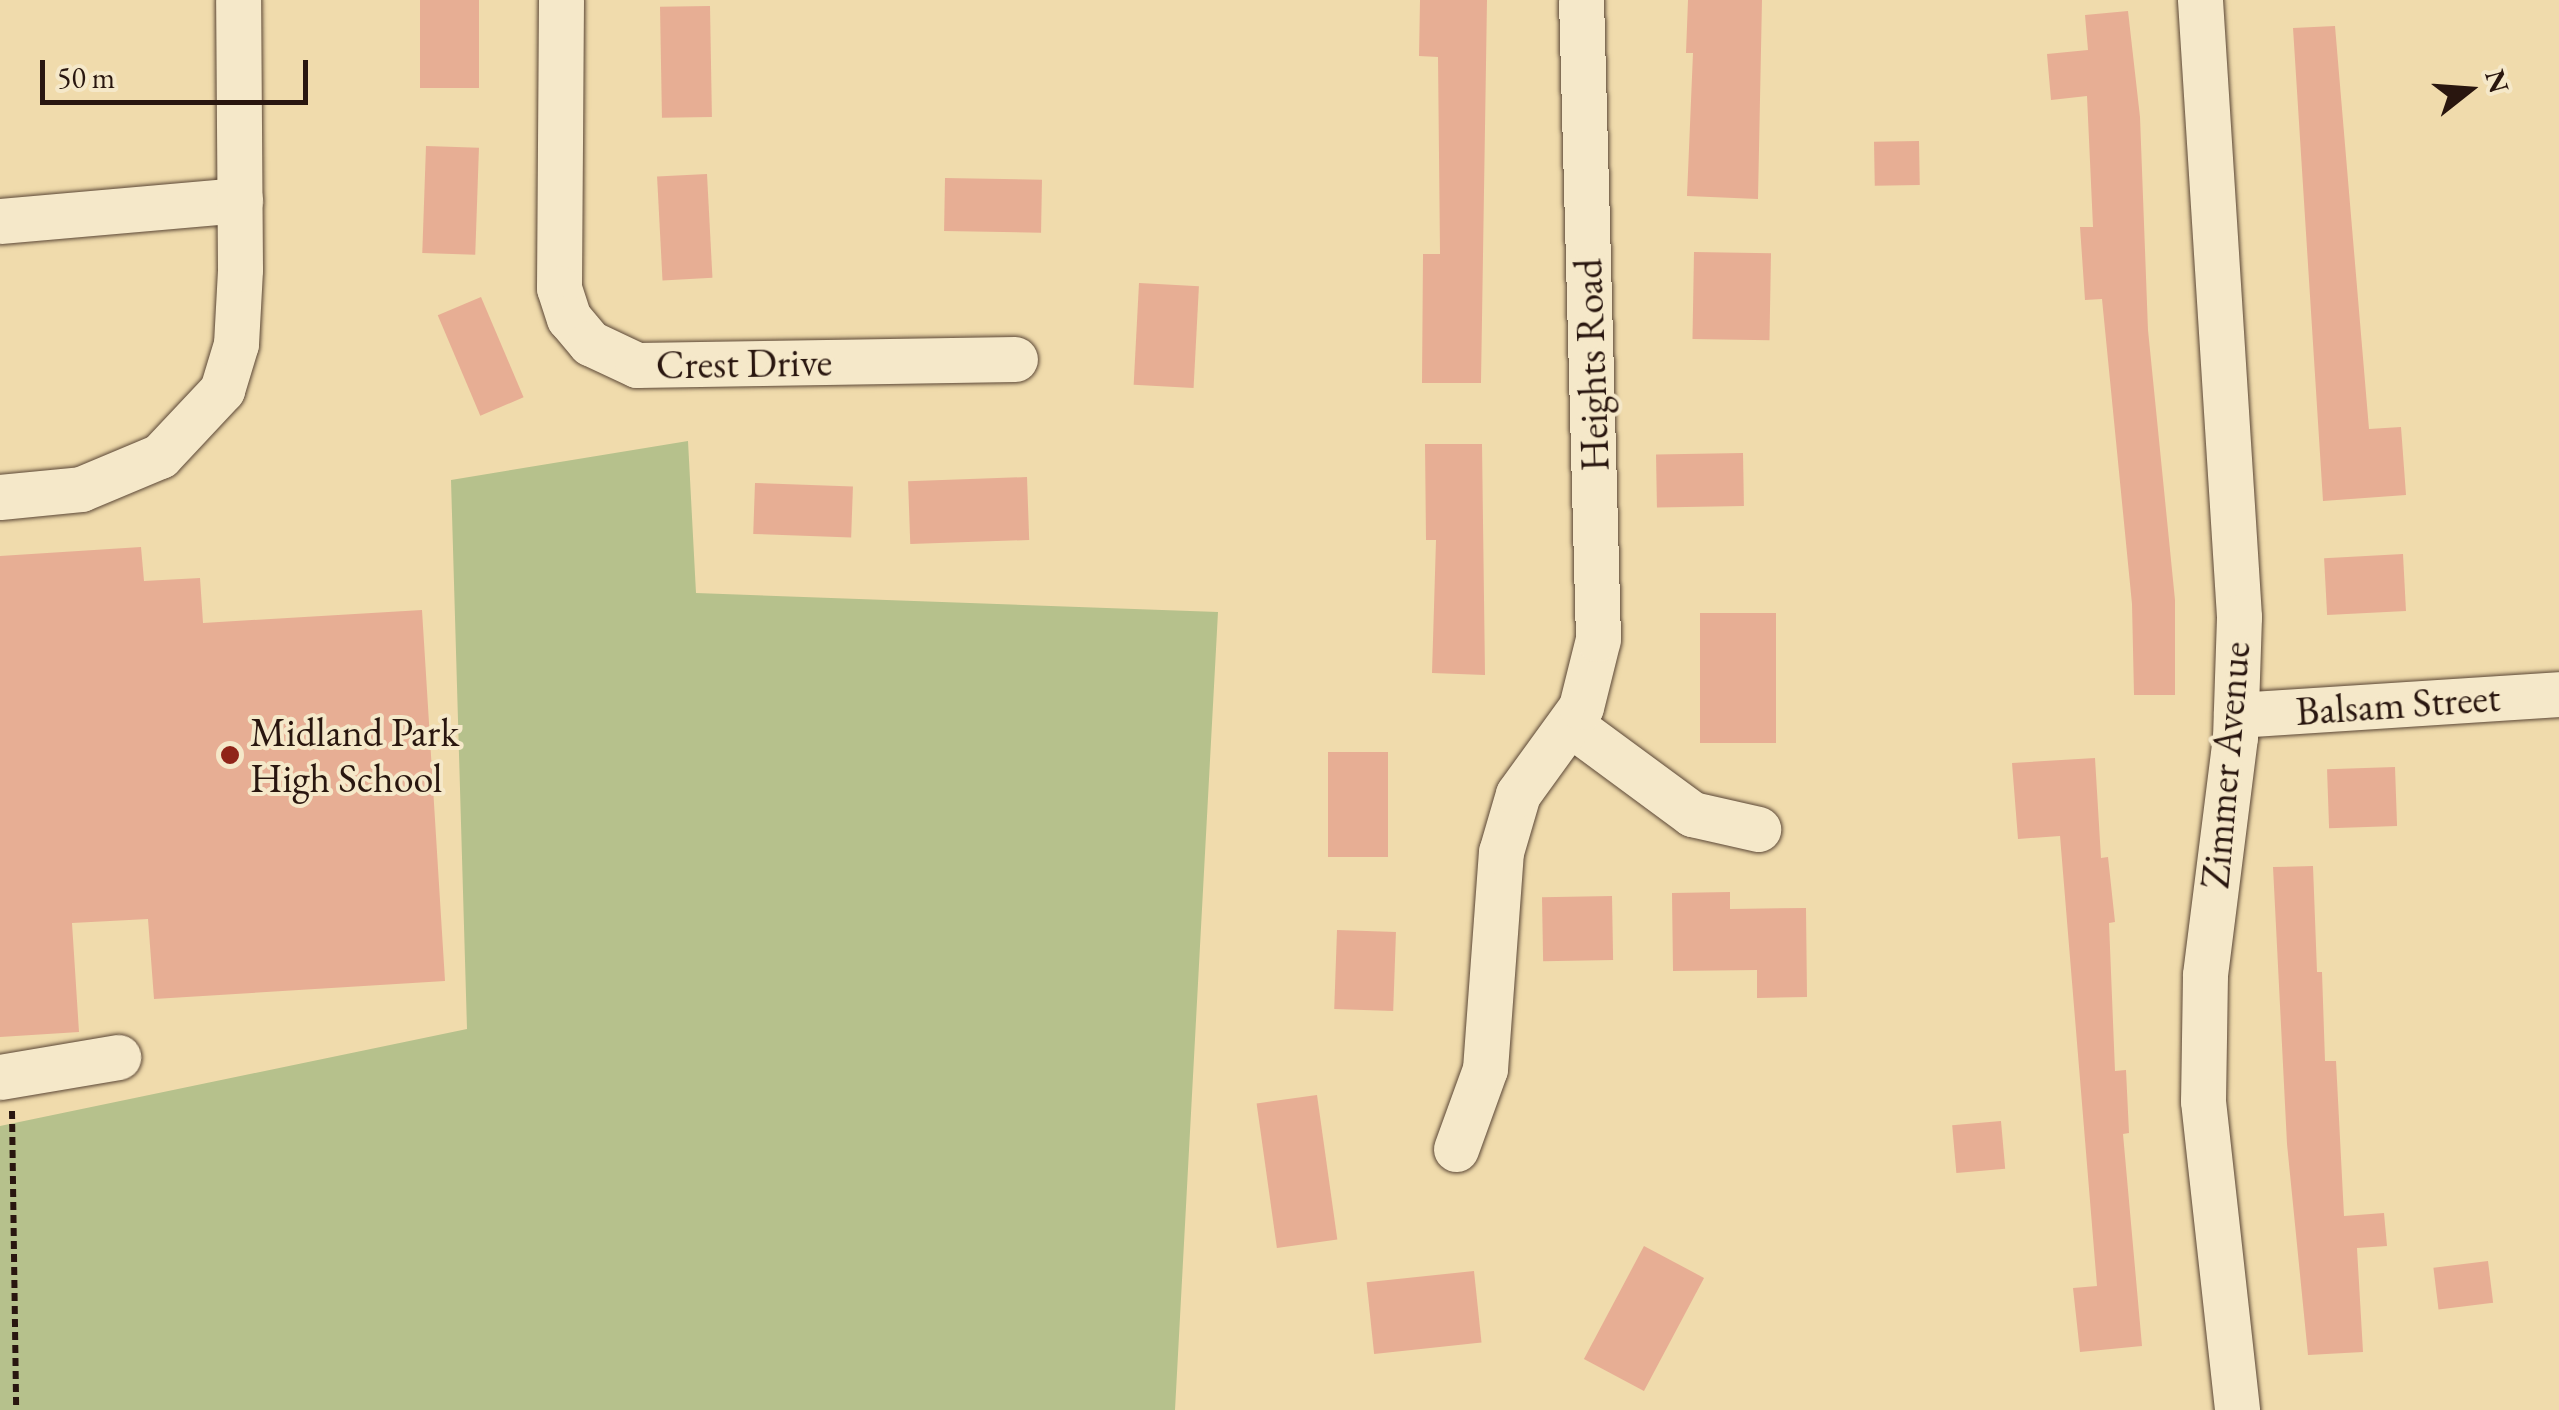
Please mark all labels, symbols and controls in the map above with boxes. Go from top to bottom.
scale bar [45,40,312,102]
north arrow [2419,40,2519,140]
text: 50 m [57,58,115,97]
text: N [2477,65,2518,97]
street label: Heights Road [1563,258,1619,472]
street label: Crest Drive [655,337,833,389]
street label: Zimmer Avenue [2190,639,2260,891]
street label: Balsam Street [2294,673,2502,735]
place label: Midland Park High School [250,708,459,802]
marker: Midland Park High School [219,744,241,766]

